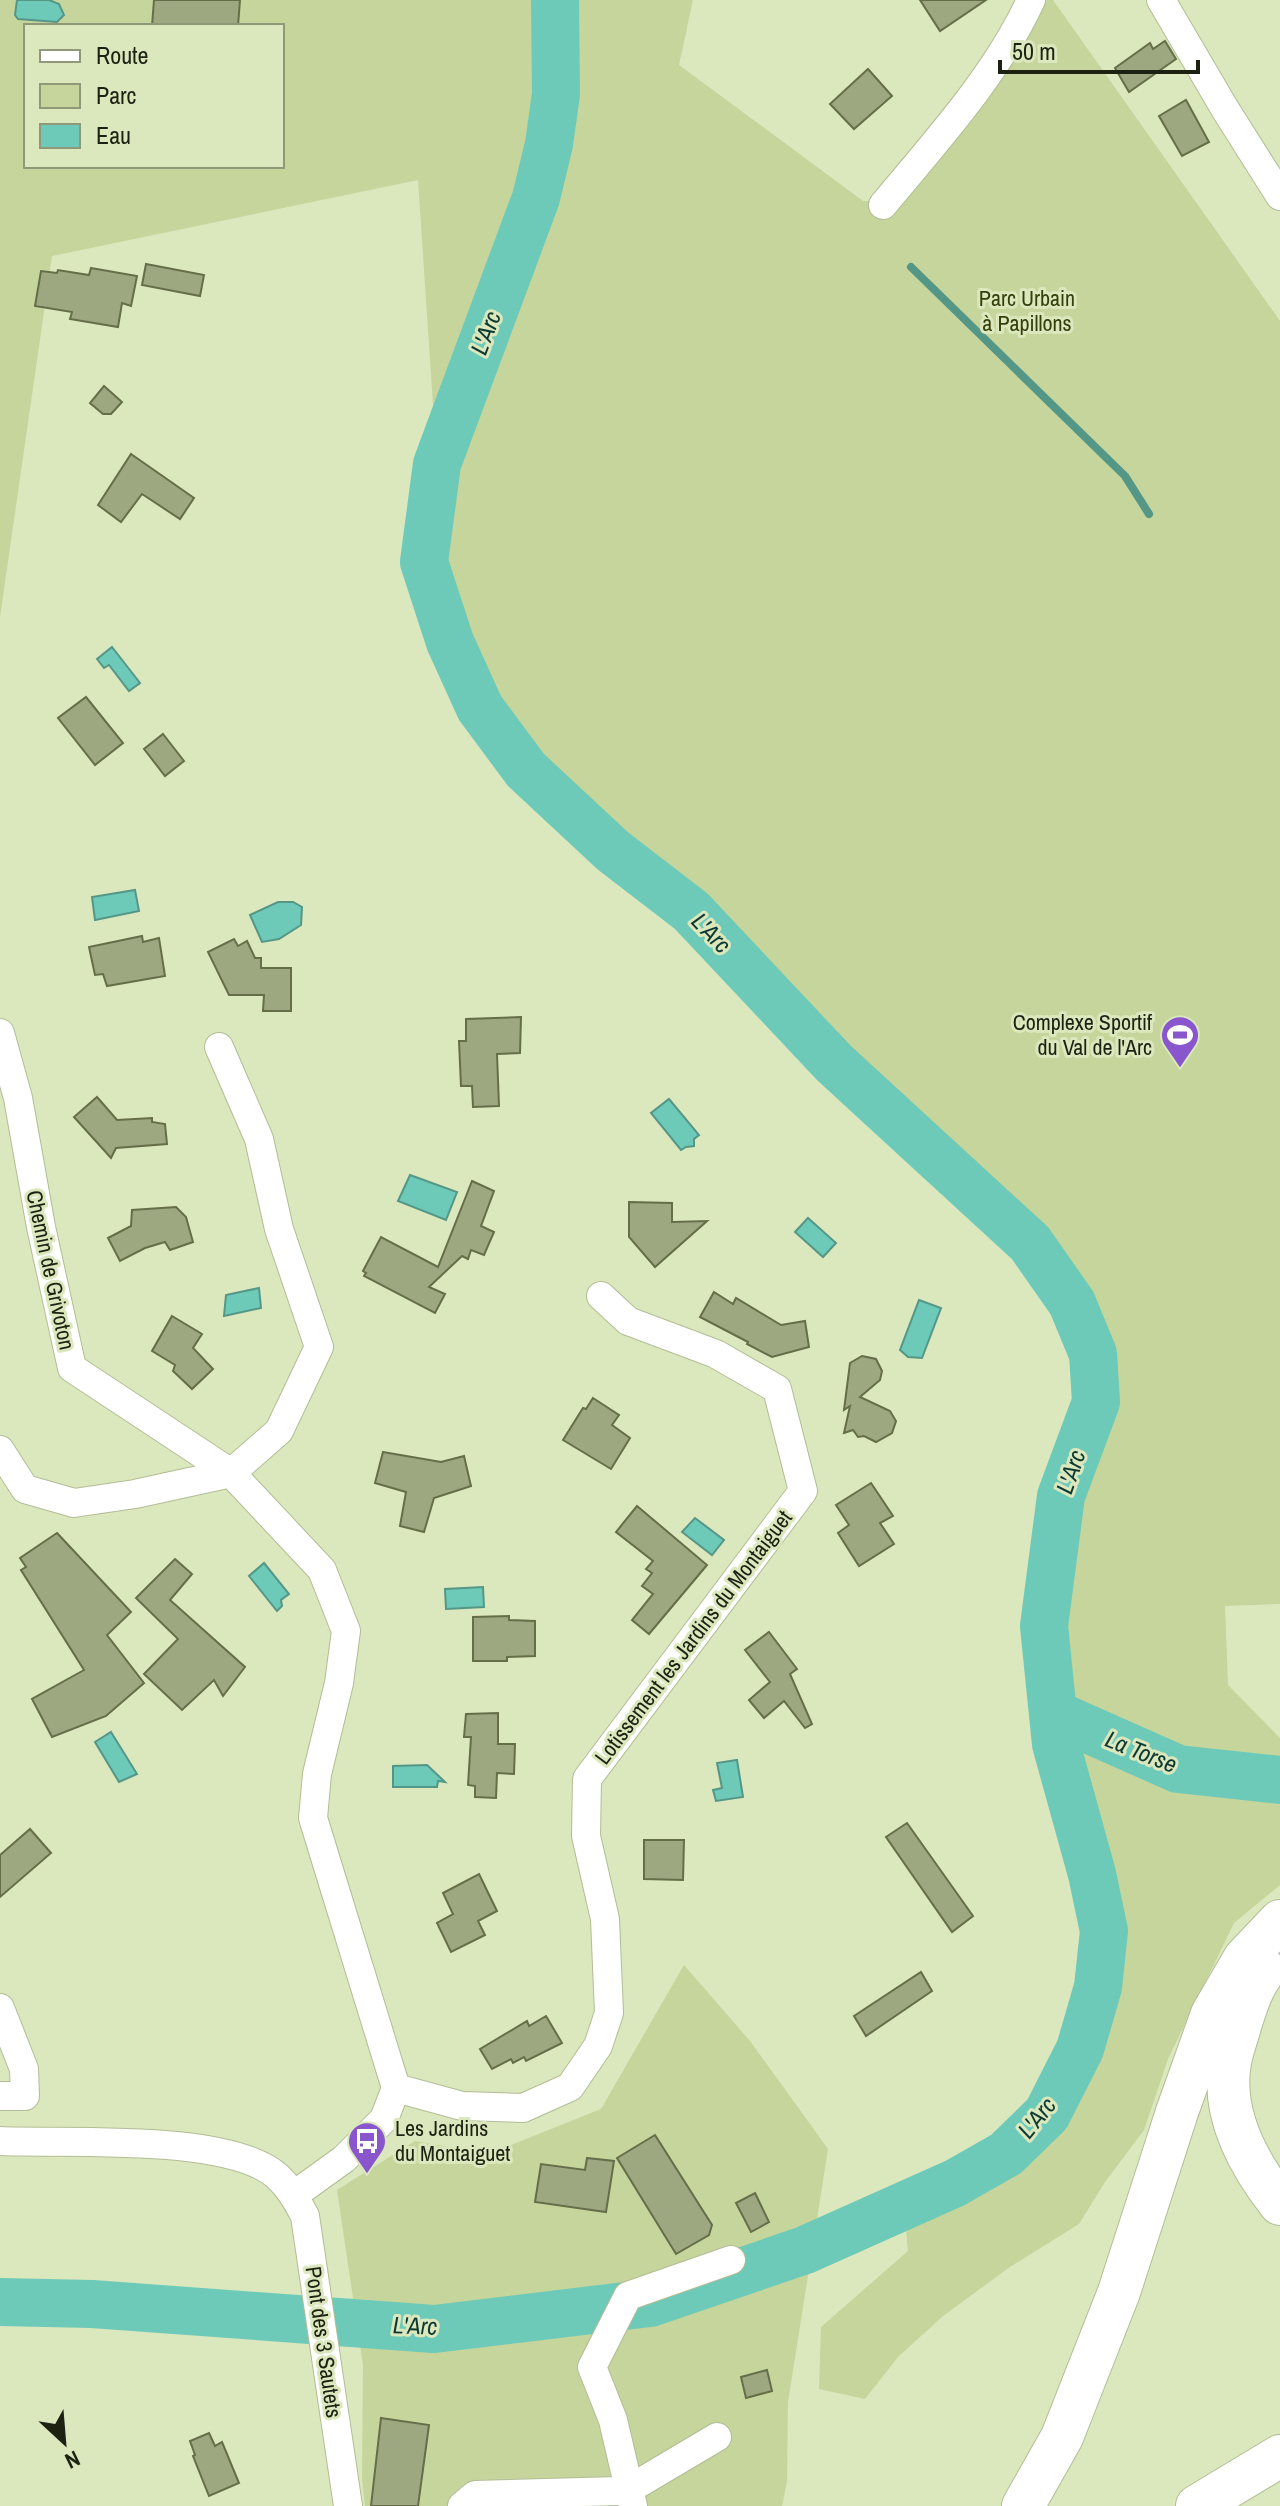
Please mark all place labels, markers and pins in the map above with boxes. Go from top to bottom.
place label: Complexe Sportif du Val de l'Arc [1013,1007,1153,1062]
sports icon: Complexe Sportif du Val de l'Arc [1159,1014,1201,1069]
place label: Les Jardins du Montaiguet [395,2113,510,2168]
bus stop icon: Les Jardins du Montaiguet [346,2120,388,2175]

